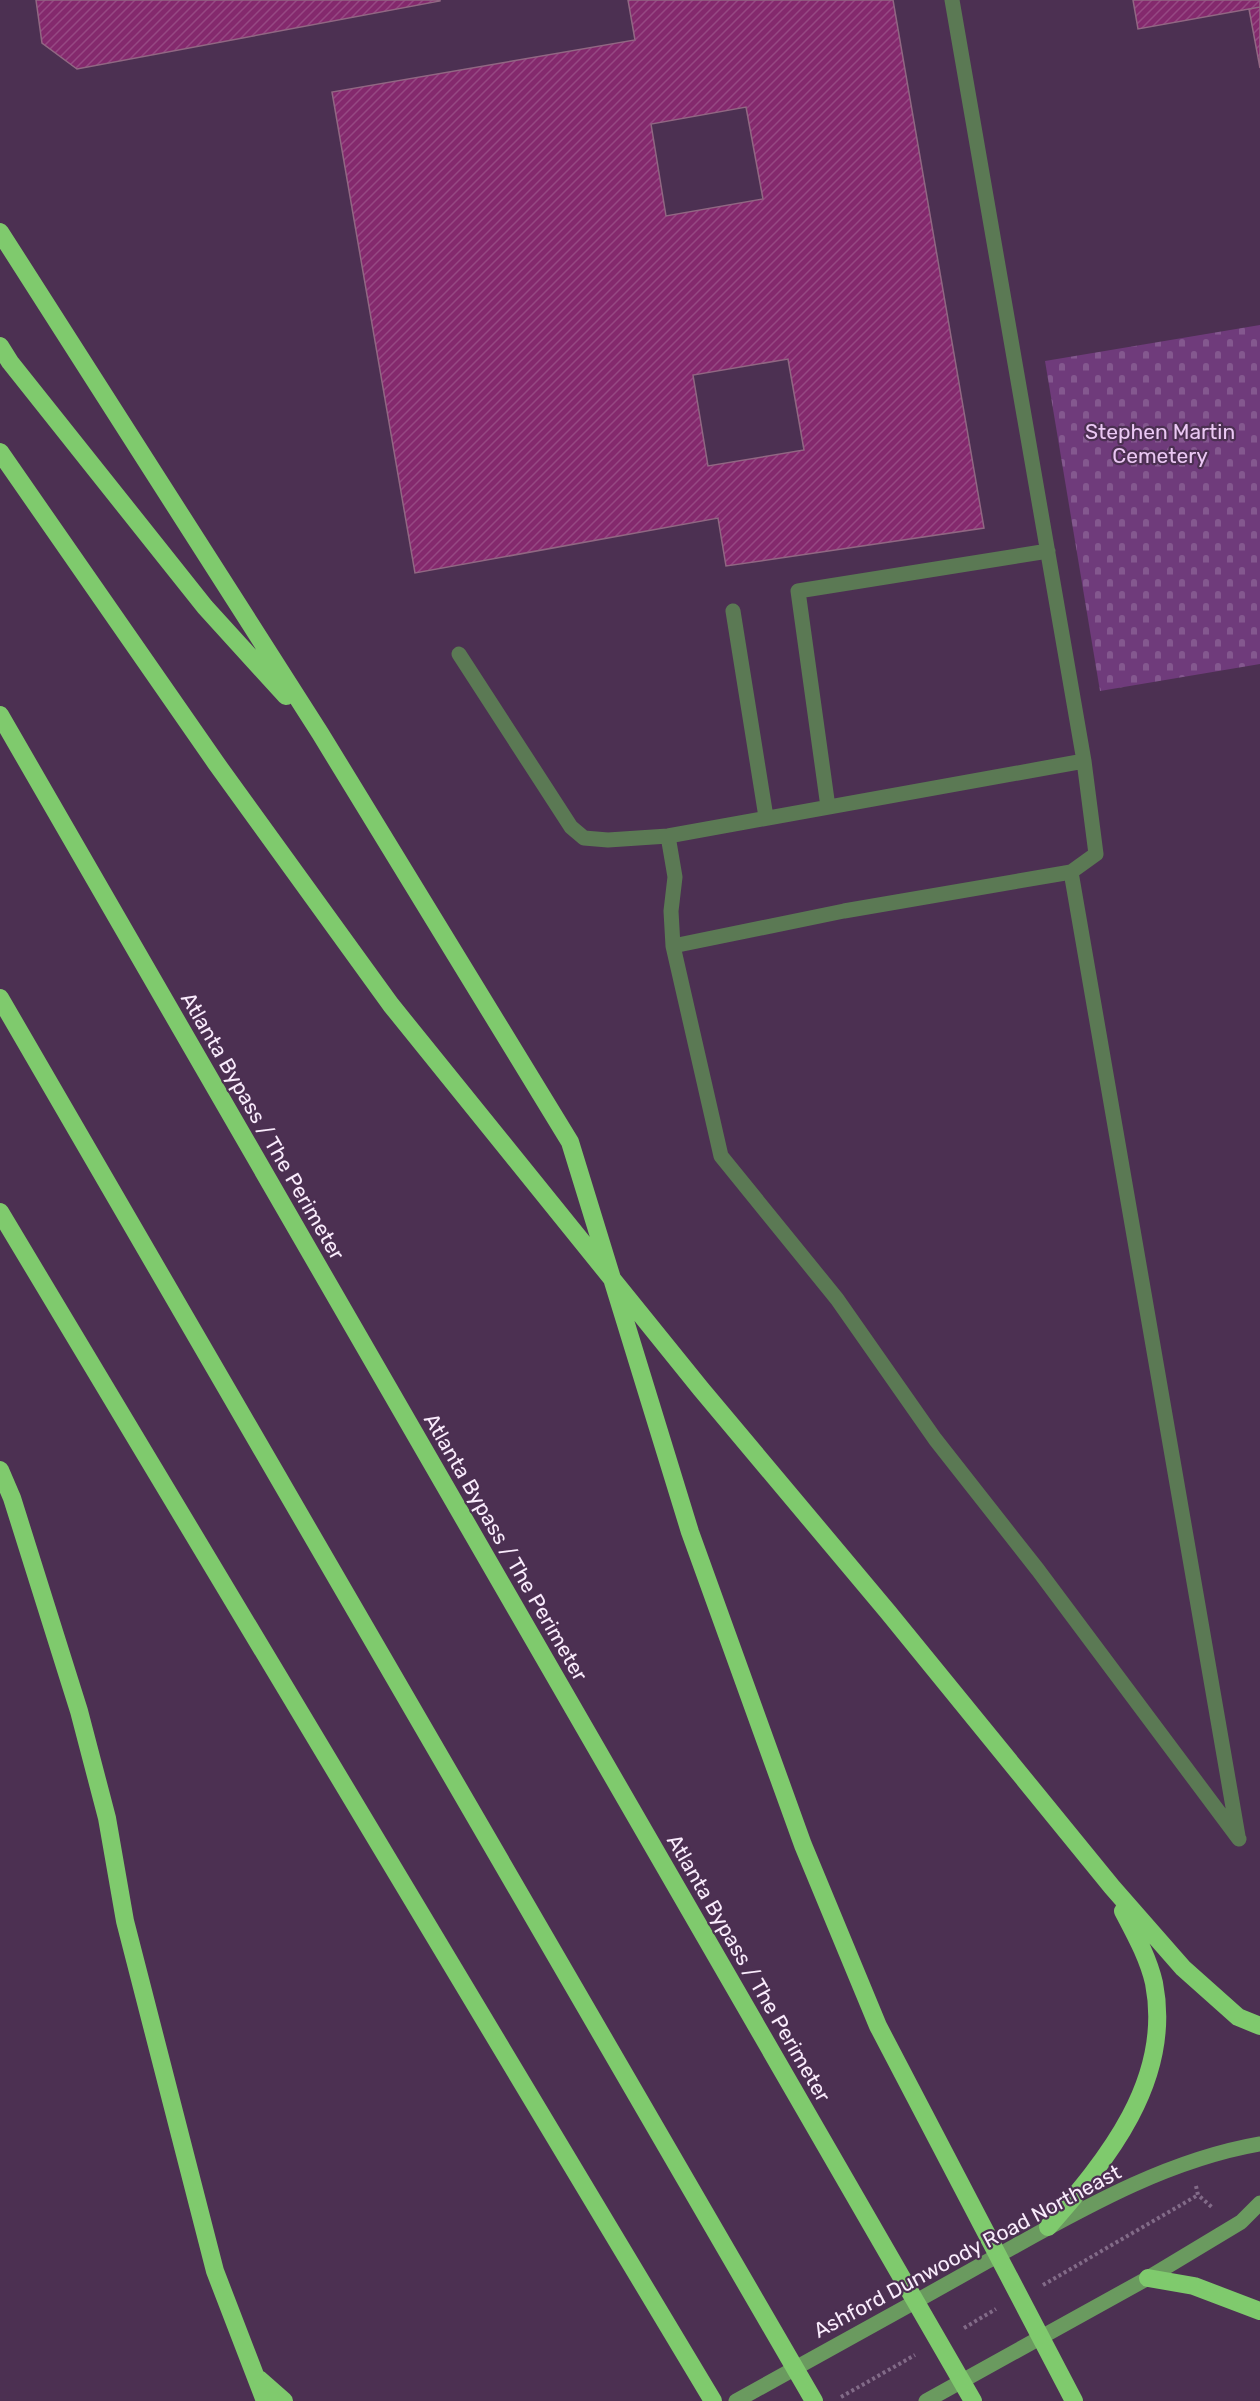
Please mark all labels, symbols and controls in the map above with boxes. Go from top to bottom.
park label: Stephen Martin Cemetery [1085,419,1235,468]
street label: Atlanta Bypass / The Perimeter [176,988,350,1264]
street label: Atlanta Bypass / The Perimeter [419,1409,593,1685]
street label: Atlanta Bypass / The Perimeter [662,1830,836,2106]
street label: Ashford Dunwoody Road Northeast [809,2159,1125,2343]

